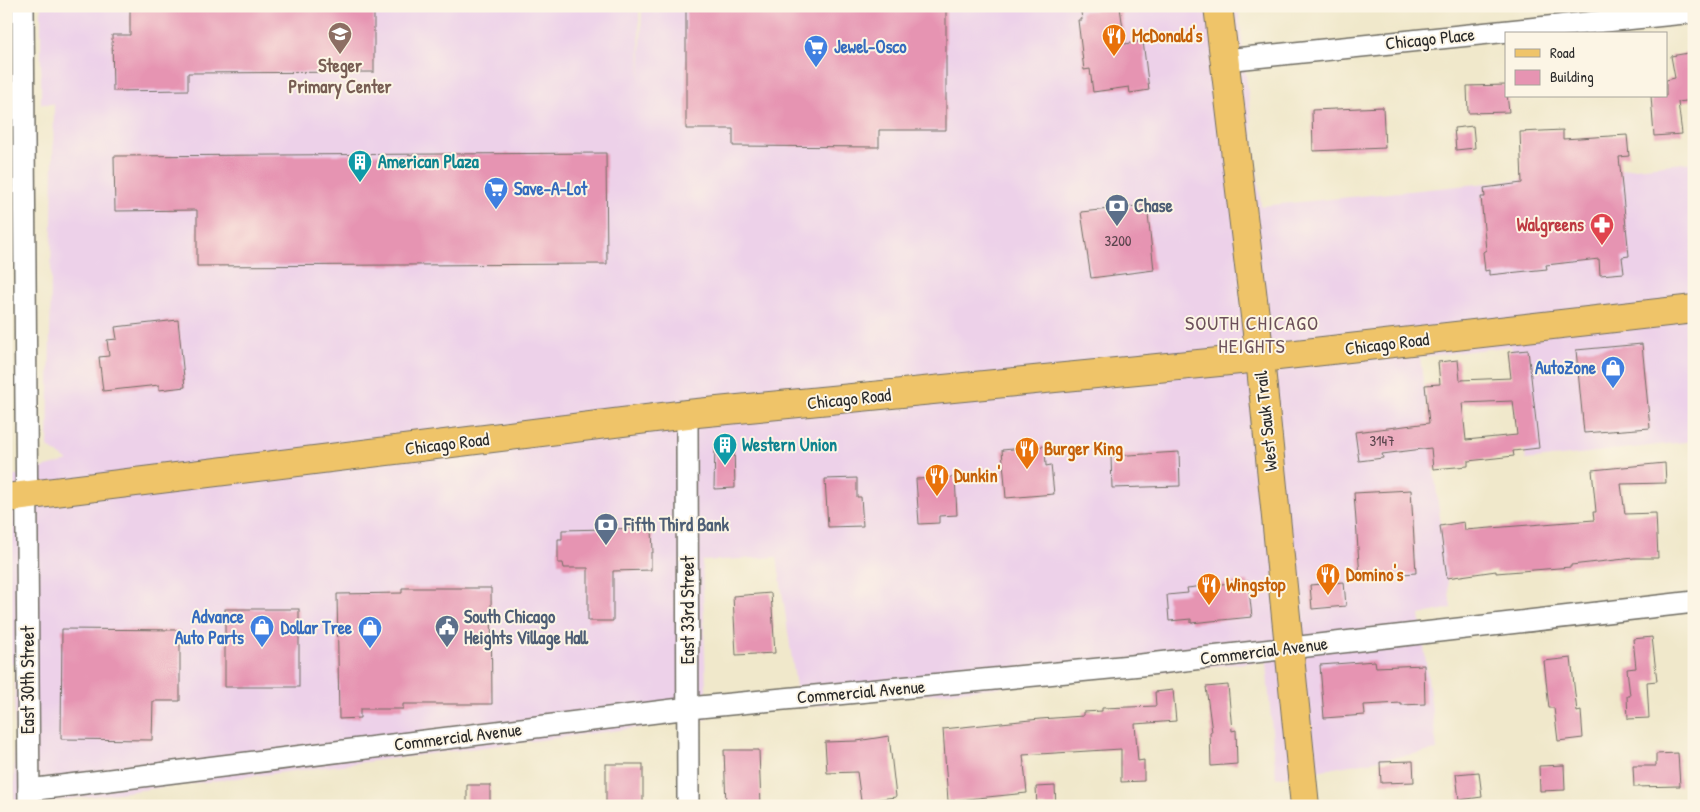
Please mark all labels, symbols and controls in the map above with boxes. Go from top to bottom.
school or university icon: Steger Primary Center [327,21,353,55]
street label: Chicago Place [1384,21,1476,56]
restaurant icon: McDonald's [1101,23,1127,57]
place label: McDonald's [1132,23,1202,48]
legend [1505,32,1668,98]
supermarket icon: Jewel-Osco [803,34,829,68]
place label: Jewel-Osco [834,34,907,59]
text: Road [1550,42,1575,63]
place label: Steger Primary Center [288,53,392,100]
text: Building [1550,66,1594,87]
building icon: American Plaza [347,149,373,183]
place label: American Plaza [378,149,480,174]
supermarket icon: Save-A-Lot [483,176,509,210]
place label: Save-A-Lot [514,176,588,201]
bank icon: Chase [1104,193,1130,227]
place label: Chase [1134,193,1173,218]
place label: Walgreens [1517,212,1584,238]
pharmacy icon: Walgreens [1589,212,1615,246]
house number: 3200 [1104,230,1132,251]
district label: SOUTH CHICAGO HEIGHTS [1185,309,1319,359]
street label: Chicago Road [1344,326,1430,361]
place label: AutoZone [1535,355,1597,380]
shop icon: AutoZone [1600,355,1626,389]
street label: West Sauk Trail [1248,369,1283,473]
street label: Chicago Road [806,382,892,415]
street label: Chicago Road [404,426,490,461]
house number: 3147 [1369,430,1395,451]
building icon: Western Union [712,432,738,466]
place label: Western Union [742,432,837,457]
restaurant icon: Burger King [1014,436,1040,470]
place label: Burger King [1044,436,1123,462]
restaurant icon: Dunkin' [924,463,950,497]
place label: Dunkin' [954,463,1001,488]
bank icon: Fifth Third Bank [593,512,619,546]
place label: Fifth Third Bank [623,512,730,537]
street label: East 33rd Street [675,555,700,664]
restaurant icon: Domino's [1315,562,1341,596]
place label: Domino's [1346,562,1403,587]
restaurant icon: Wingstop [1196,572,1222,606]
place label: Wingstop [1226,572,1286,598]
place label: Advance Auto Parts [175,604,245,650]
place label: South Chicago Heights Village Hall [464,604,589,651]
shop icon: Advance Auto Parts [249,614,275,648]
public building icon: South Chicago Heights Village Hall [434,614,460,648]
place label: Dollar Tree [281,615,353,640]
shop icon: Dollar Tree [357,615,383,649]
street label: East 30th Street [15,625,40,734]
street label: Commercial Avenue [1199,630,1329,671]
street label: Commercial Avenue [796,673,926,710]
street label: Commercial Avenue [393,716,523,757]

